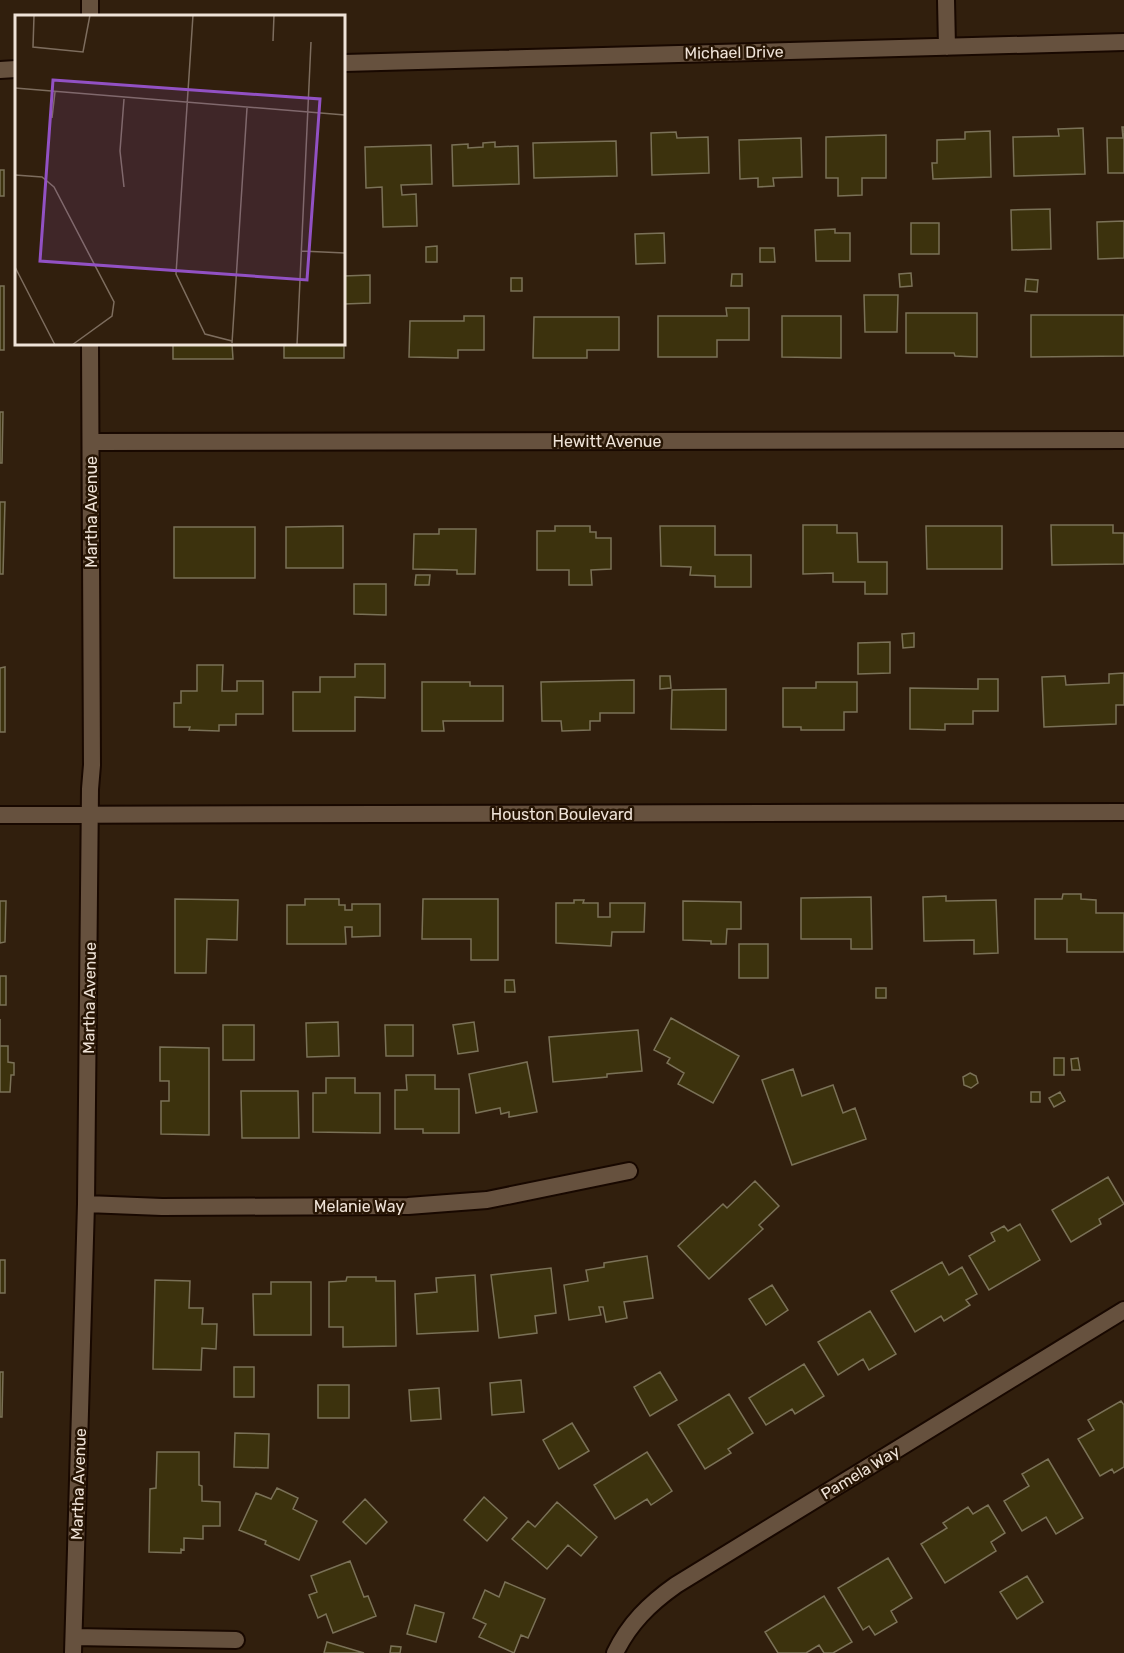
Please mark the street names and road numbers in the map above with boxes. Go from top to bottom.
street label: Michael Drive [684,42,784,63]
street label: Hewitt Avenue [553,432,661,451]
street label: Martha Avenue [82,456,101,568]
street label: Houston Boulevard [491,805,633,824]
street label: Martha Avenue [79,942,100,1054]
street label: Melanie Way [314,1197,404,1216]
street label: Martha Avenue [67,1428,90,1540]
street label: Pamela Way [817,1441,903,1503]

